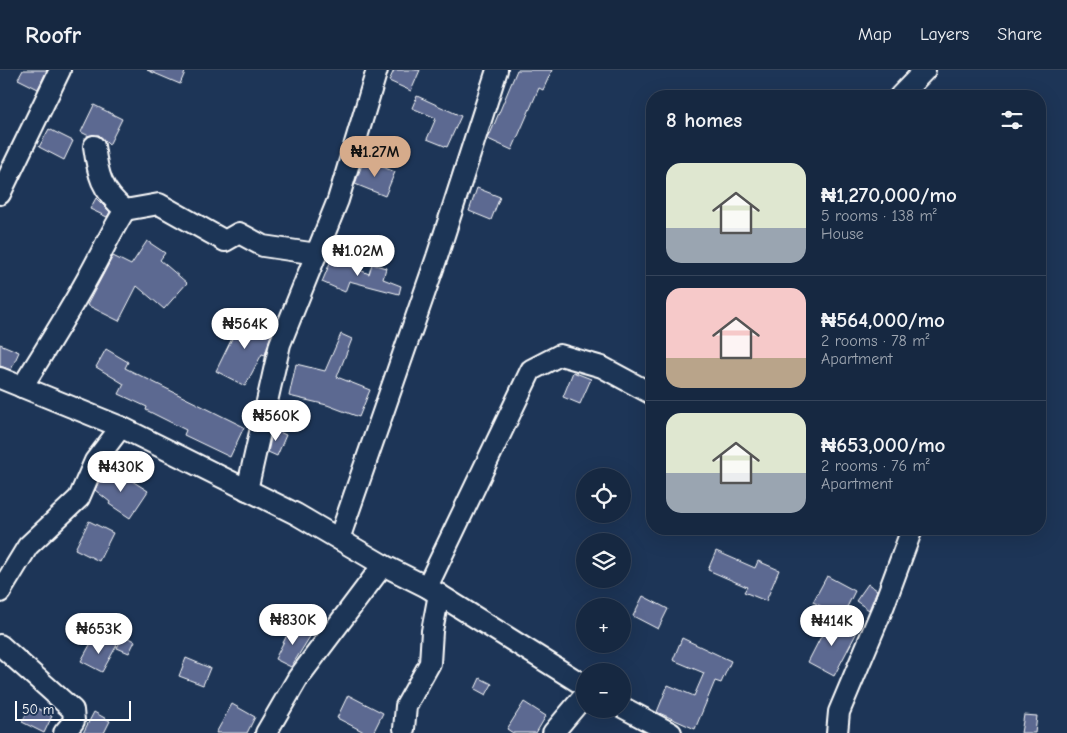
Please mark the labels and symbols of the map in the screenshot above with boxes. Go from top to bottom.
pin: ₦1.27M [334,136,416,178]
pin: ₦1.02M [317,234,399,277]
pin: ₦564K [210,308,280,350]
pin: ₦560K [241,400,311,442]
pin: ₦430K [86,450,156,493]
pin: ₦830K [258,604,328,646]
pin: ₦414K [797,604,867,647]
pin: ₦653K [64,612,134,655]
scale bar [15,698,131,721]

